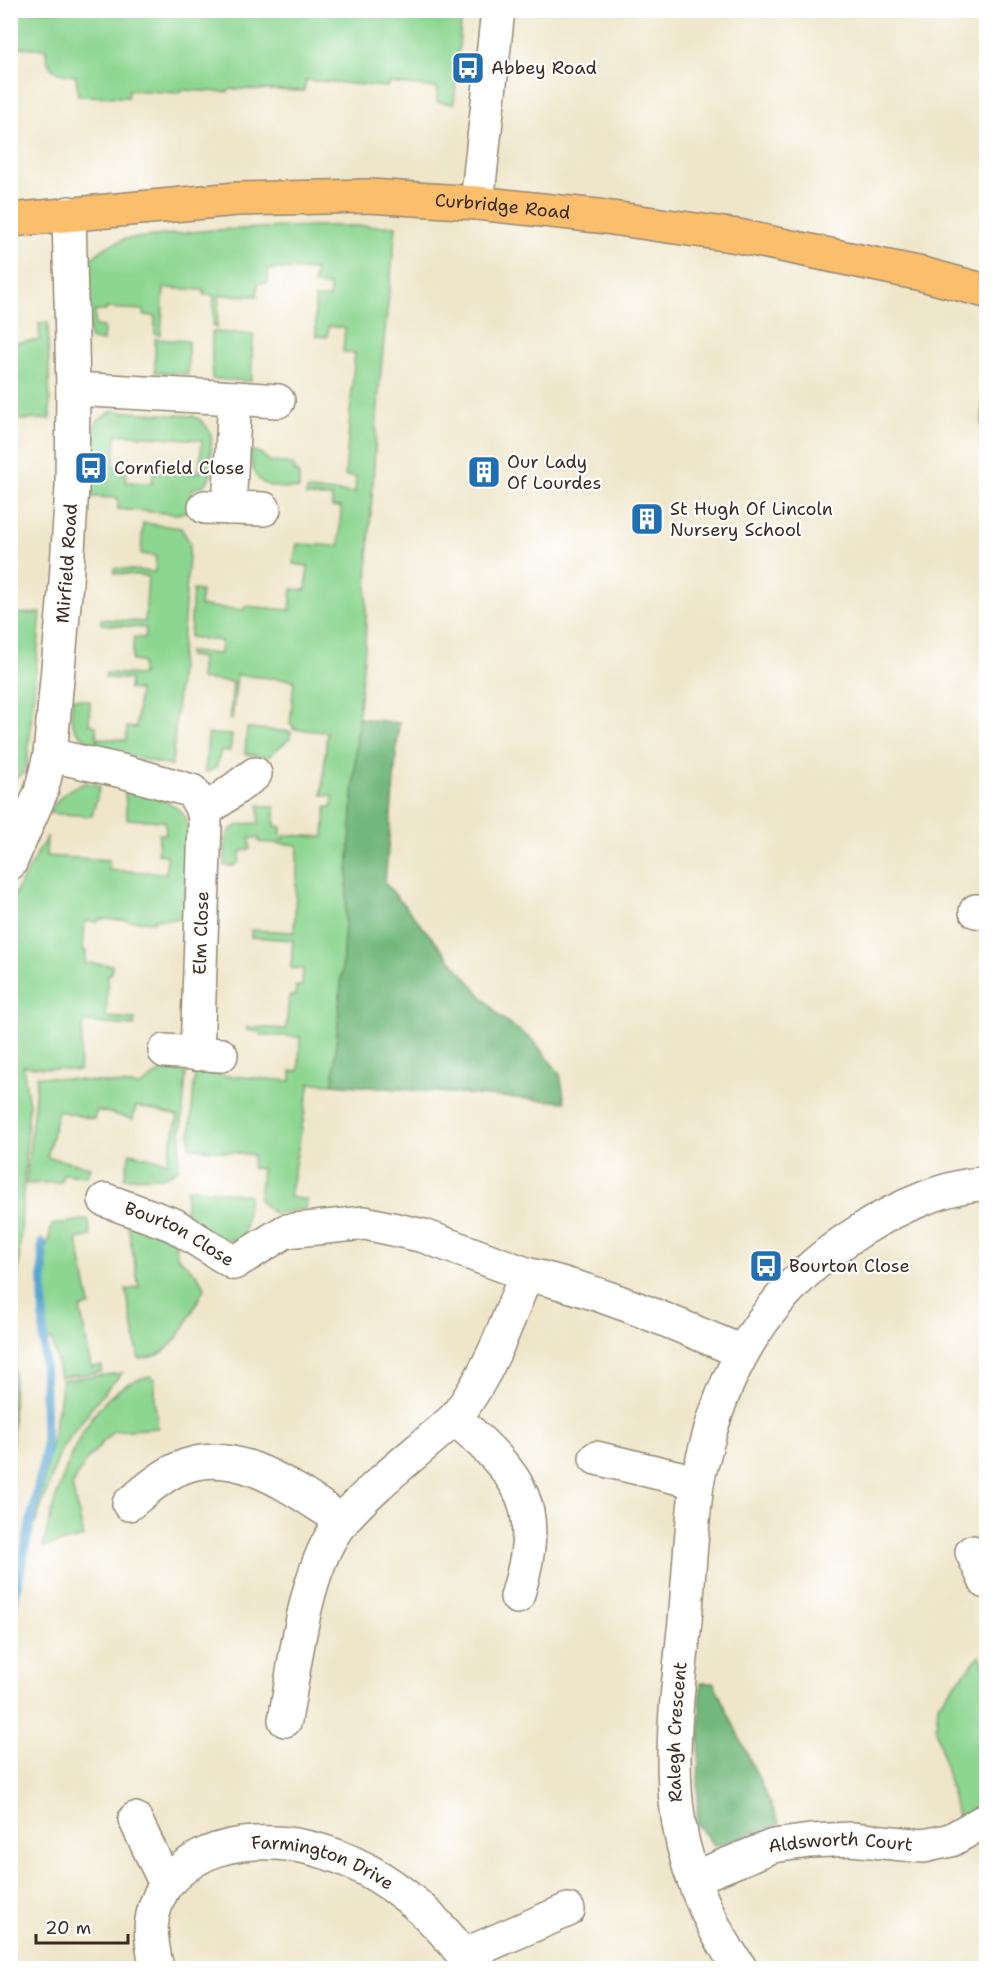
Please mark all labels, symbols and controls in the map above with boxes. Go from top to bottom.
bus stop icon: Abbey Road [450,50,486,86]
place label: Abbey Road [491,56,597,80]
street label: Curbridge Road [434,188,571,225]
bus stop icon: Cornfield Close [73,450,109,486]
place label: Our Lady Of Lourdes [507,450,601,495]
building icon: Our Lady Of Lourdes [466,454,502,490]
place label: Cornfield Close [114,456,244,480]
place label: St Hugh Of Lincoln Nursery School [670,497,833,542]
building icon: St Hugh Of Lincoln Nursery School [629,501,665,537]
street label: Mirfield Road [50,503,83,624]
street label: Elm Close [188,891,214,975]
street label: Bourton Close [121,1196,239,1272]
bus stop icon: Bourton Close [748,1248,784,1284]
place label: Bourton Close [789,1254,910,1278]
street label: Ralegh Crescent [662,1660,693,1803]
street label: Aldsworth Court [767,1827,914,1859]
street label: Farmington Drive [251,1831,398,1895]
scale bar [36,1907,128,1945]
text: 20 m [45,1916,91,1940]

